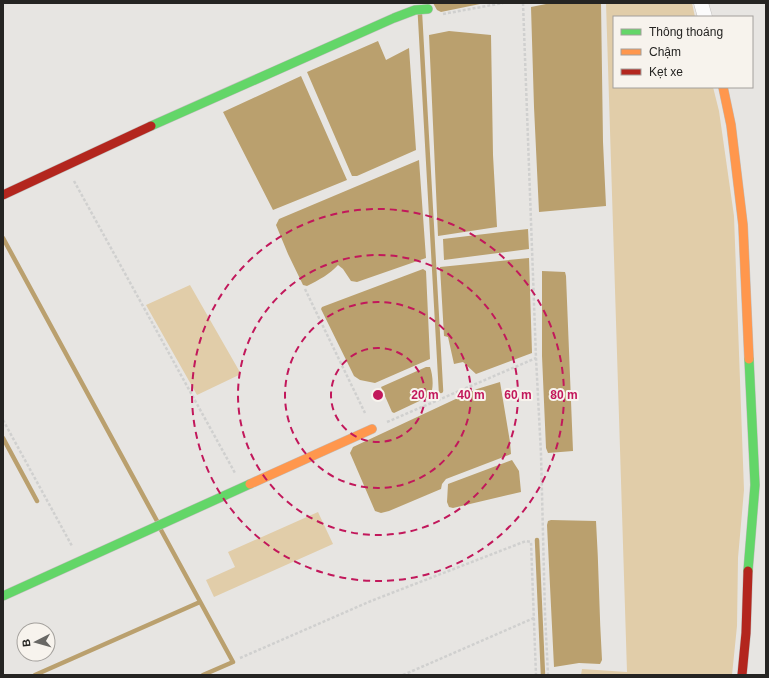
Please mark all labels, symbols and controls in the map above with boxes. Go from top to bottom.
legend [613,16,753,88]
text: Thông thoáng [649,25,723,39]
text: Chậm [649,45,681,59]
text: Kẹt xe [649,65,683,79]
centre of rings [371,388,385,402]
text: 20 m [411,388,439,402]
text: 40 m [457,388,485,402]
text: 60 m [504,388,532,402]
text: 80 m [550,388,578,402]
north arrow [16,622,56,662]
text: B [20,638,32,648]

